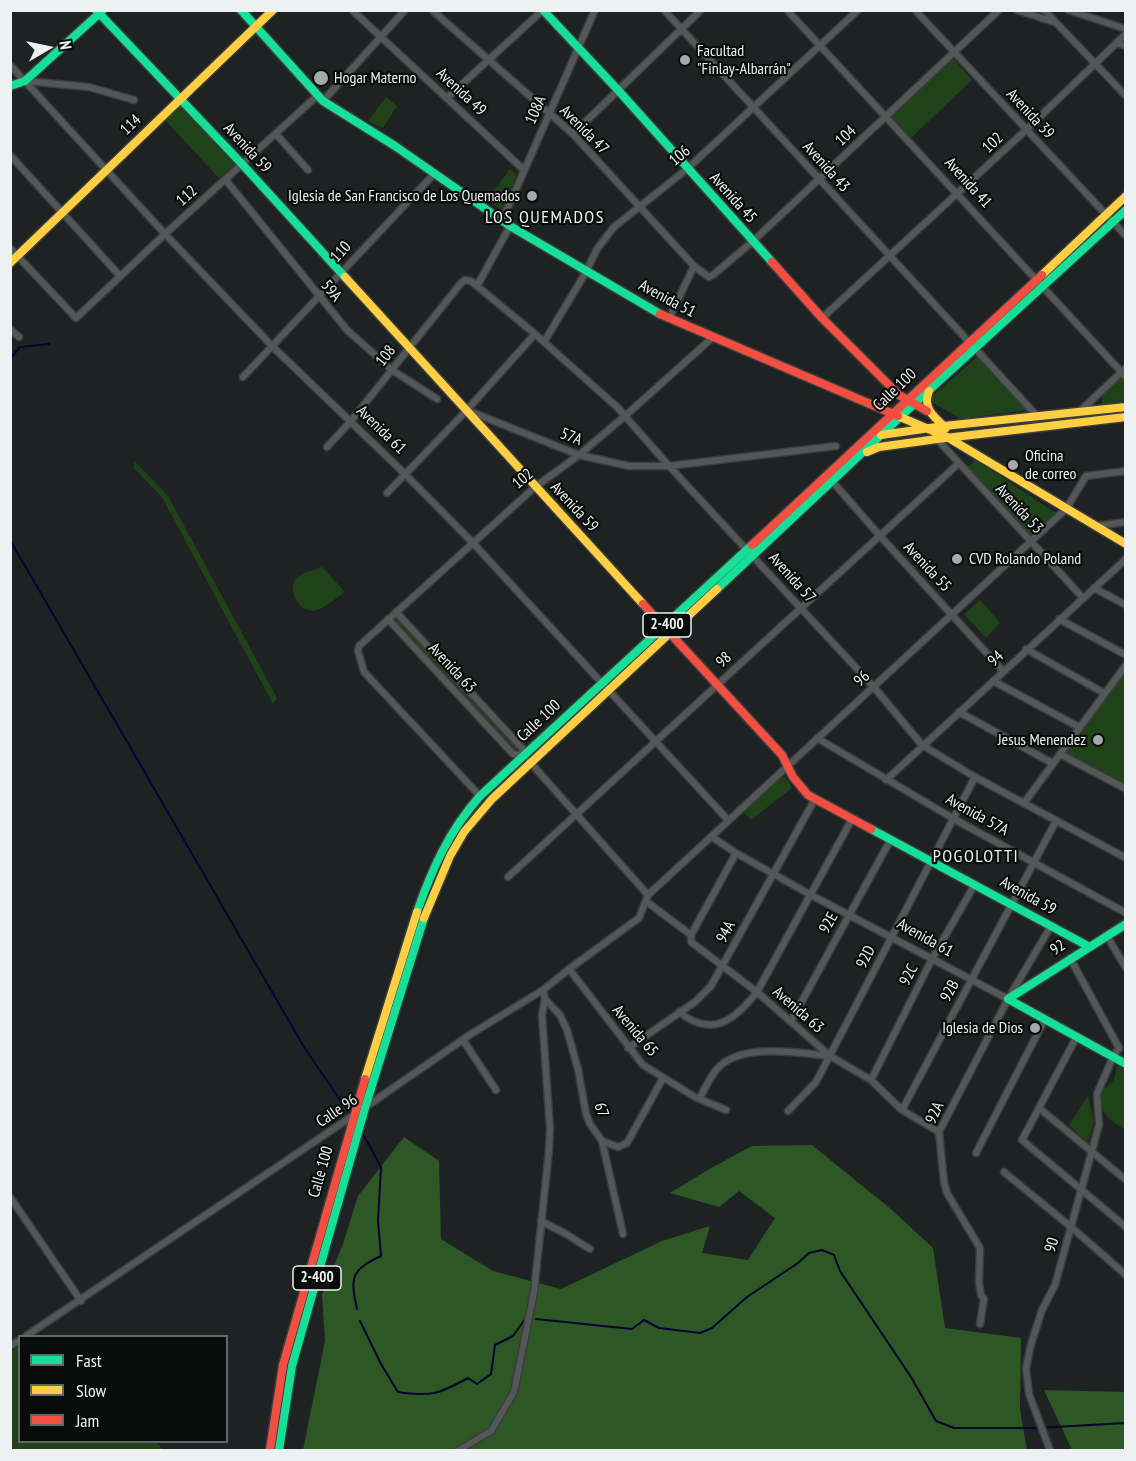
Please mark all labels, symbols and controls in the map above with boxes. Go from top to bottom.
north arrow [18,18,78,78]
text: N [55,39,76,51]
place label: Facultad "Finlay-Albarrán" [697,41,791,79]
marker: Facultad "Finlay-Albarrán" [678,53,692,67]
street label: Avenida 49 [432,64,490,120]
place label: Hogar Materno [334,68,416,88]
marker: Hogar Materno [312,69,330,87]
street label: Avenida 39 [1002,85,1058,143]
street label: 108A [521,93,551,127]
street label: Avenida 47 [555,101,613,159]
street label: 114 [117,111,145,139]
street label: Avenida 59 [219,119,275,177]
street label: 104 [832,122,860,150]
street label: 102 [979,129,1007,157]
street label: Avenida 43 [798,138,854,196]
street label: 106 [666,142,694,170]
street label: Avenida 41 [940,154,996,212]
street label: Avenida 45 [705,169,761,227]
street label: 112 [173,182,201,210]
place label: Iglesia de San Francisco de Los Quemados [288,186,520,206]
marker: Iglesia de San Francisco de Los Quemados [525,189,539,203]
district label: LOS QUEMADOS [485,207,605,229]
street label: 110 [327,238,355,266]
street label: 59A [317,276,345,306]
street label: Avenida 51 [635,276,699,322]
street label: 108 [372,342,400,370]
street label: Calle 100 [869,365,921,415]
street label: Avenida 61 [352,402,410,458]
street label: 57A [557,424,585,450]
place label: Oficina de correo [1025,446,1076,484]
marker: Oficina de correo [1006,458,1020,472]
street label: 102 [509,465,537,493]
street label: Avenida 59 [546,478,602,536]
street label: Avenida 53 [991,480,1047,538]
street label: Avenida 55 [899,538,955,596]
street label: Avenida 57 [764,549,820,607]
place label: CVD Rolando Poland [969,549,1081,569]
marker: CVD Rolando Poland [950,552,964,566]
road number: 2-400 [643,613,691,637]
street label: Avenida 63 [424,639,480,697]
street label: 94 [984,647,1008,671]
street label: 98 [712,648,736,672]
street label: 96 [850,667,874,691]
street label: Calle 100 [513,696,565,746]
place label: Jesus Menendez [998,730,1086,750]
marker: Jesus Menendez [1091,733,1105,747]
street label: Avenida 57A [942,790,1012,840]
district label: POGOLOTTI [933,846,1019,868]
street label: Avenida 59 [996,873,1060,919]
street label: 92E [815,909,843,937]
street label: Avenida 61 [893,915,957,961]
street label: 94A [712,918,740,946]
street label: 92 [1047,936,1069,960]
street label: 92D [852,942,880,972]
street label: 92C [896,961,922,989]
street label: 92B [936,977,964,1005]
street label: Avenida 63 [768,983,828,1037]
street label: Avenida 65 [608,1001,662,1061]
place label: Iglesia de Dios [942,1018,1023,1038]
marker: Iglesia de Dios [1028,1021,1042,1035]
street label: Calle 96 [313,1090,361,1132]
street label: 92A [922,1099,948,1127]
street label: 67 [590,1100,612,1120]
street label: Calle 100 [305,1144,337,1200]
street label: 90 [1041,1235,1063,1255]
road number: 2-400 [293,1266,341,1290]
legend [18,1335,228,1443]
text: Fast [76,1349,102,1372]
text: Slow [76,1379,106,1402]
text: Jam [76,1409,99,1432]

